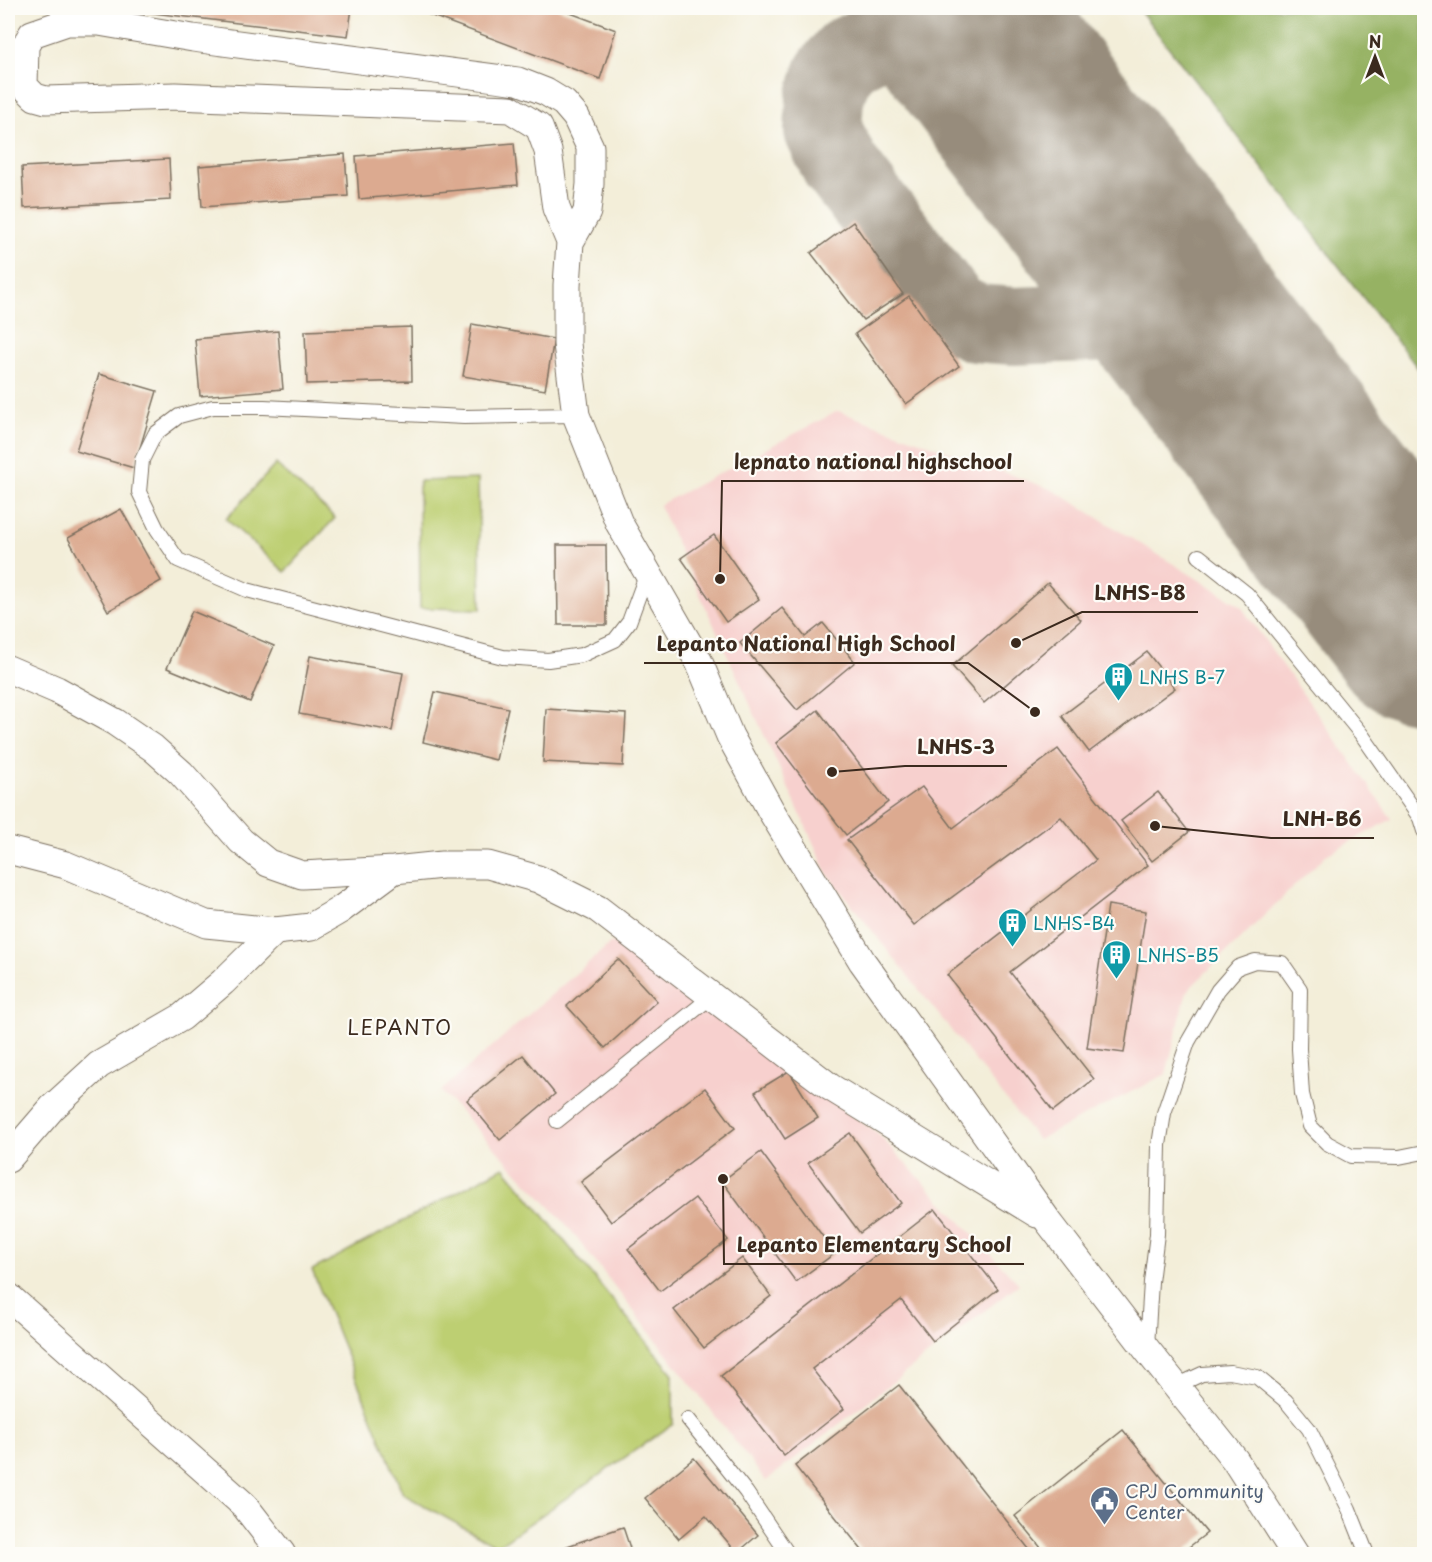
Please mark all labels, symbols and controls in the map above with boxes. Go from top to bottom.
north arrow [1345,27,1405,87]
text: N [1369,29,1381,53]
callout: lepnato national highschool [722,443,1024,481]
text: lepnato national highschool [734,446,1012,476]
callout: LNHS-B8 [1082,574,1198,612]
text: LNHS-B8 [1094,577,1186,607]
callout: Lepanto National High School [644,625,968,663]
text: Lepanto National High School [656,628,956,658]
building icon: LNHS B-7 [1102,660,1134,702]
place label: LNHS B-7 [1139,663,1225,690]
callout: LNHS-3 [905,728,1007,766]
text: LNHS-3 [917,731,995,761]
callout: LNH-B6 [1271,800,1374,838]
text: LNH-B6 [1282,803,1362,833]
building icon: LNHS-B4 [996,906,1028,948]
place label: LNHS-B4 [1033,909,1115,936]
building icon: LNHS-B5 [1100,938,1132,980]
place label: LNHS-B5 [1137,941,1219,968]
district label: LEPANTO [347,1012,453,1042]
callout: Lepanto Elementary School [724,1226,1024,1264]
text: Lepanto Elementary School [737,1229,1011,1259]
place label: CPJ Community Center [1125,1477,1264,1525]
public building icon: CPJ Community Center [1088,1484,1120,1526]

